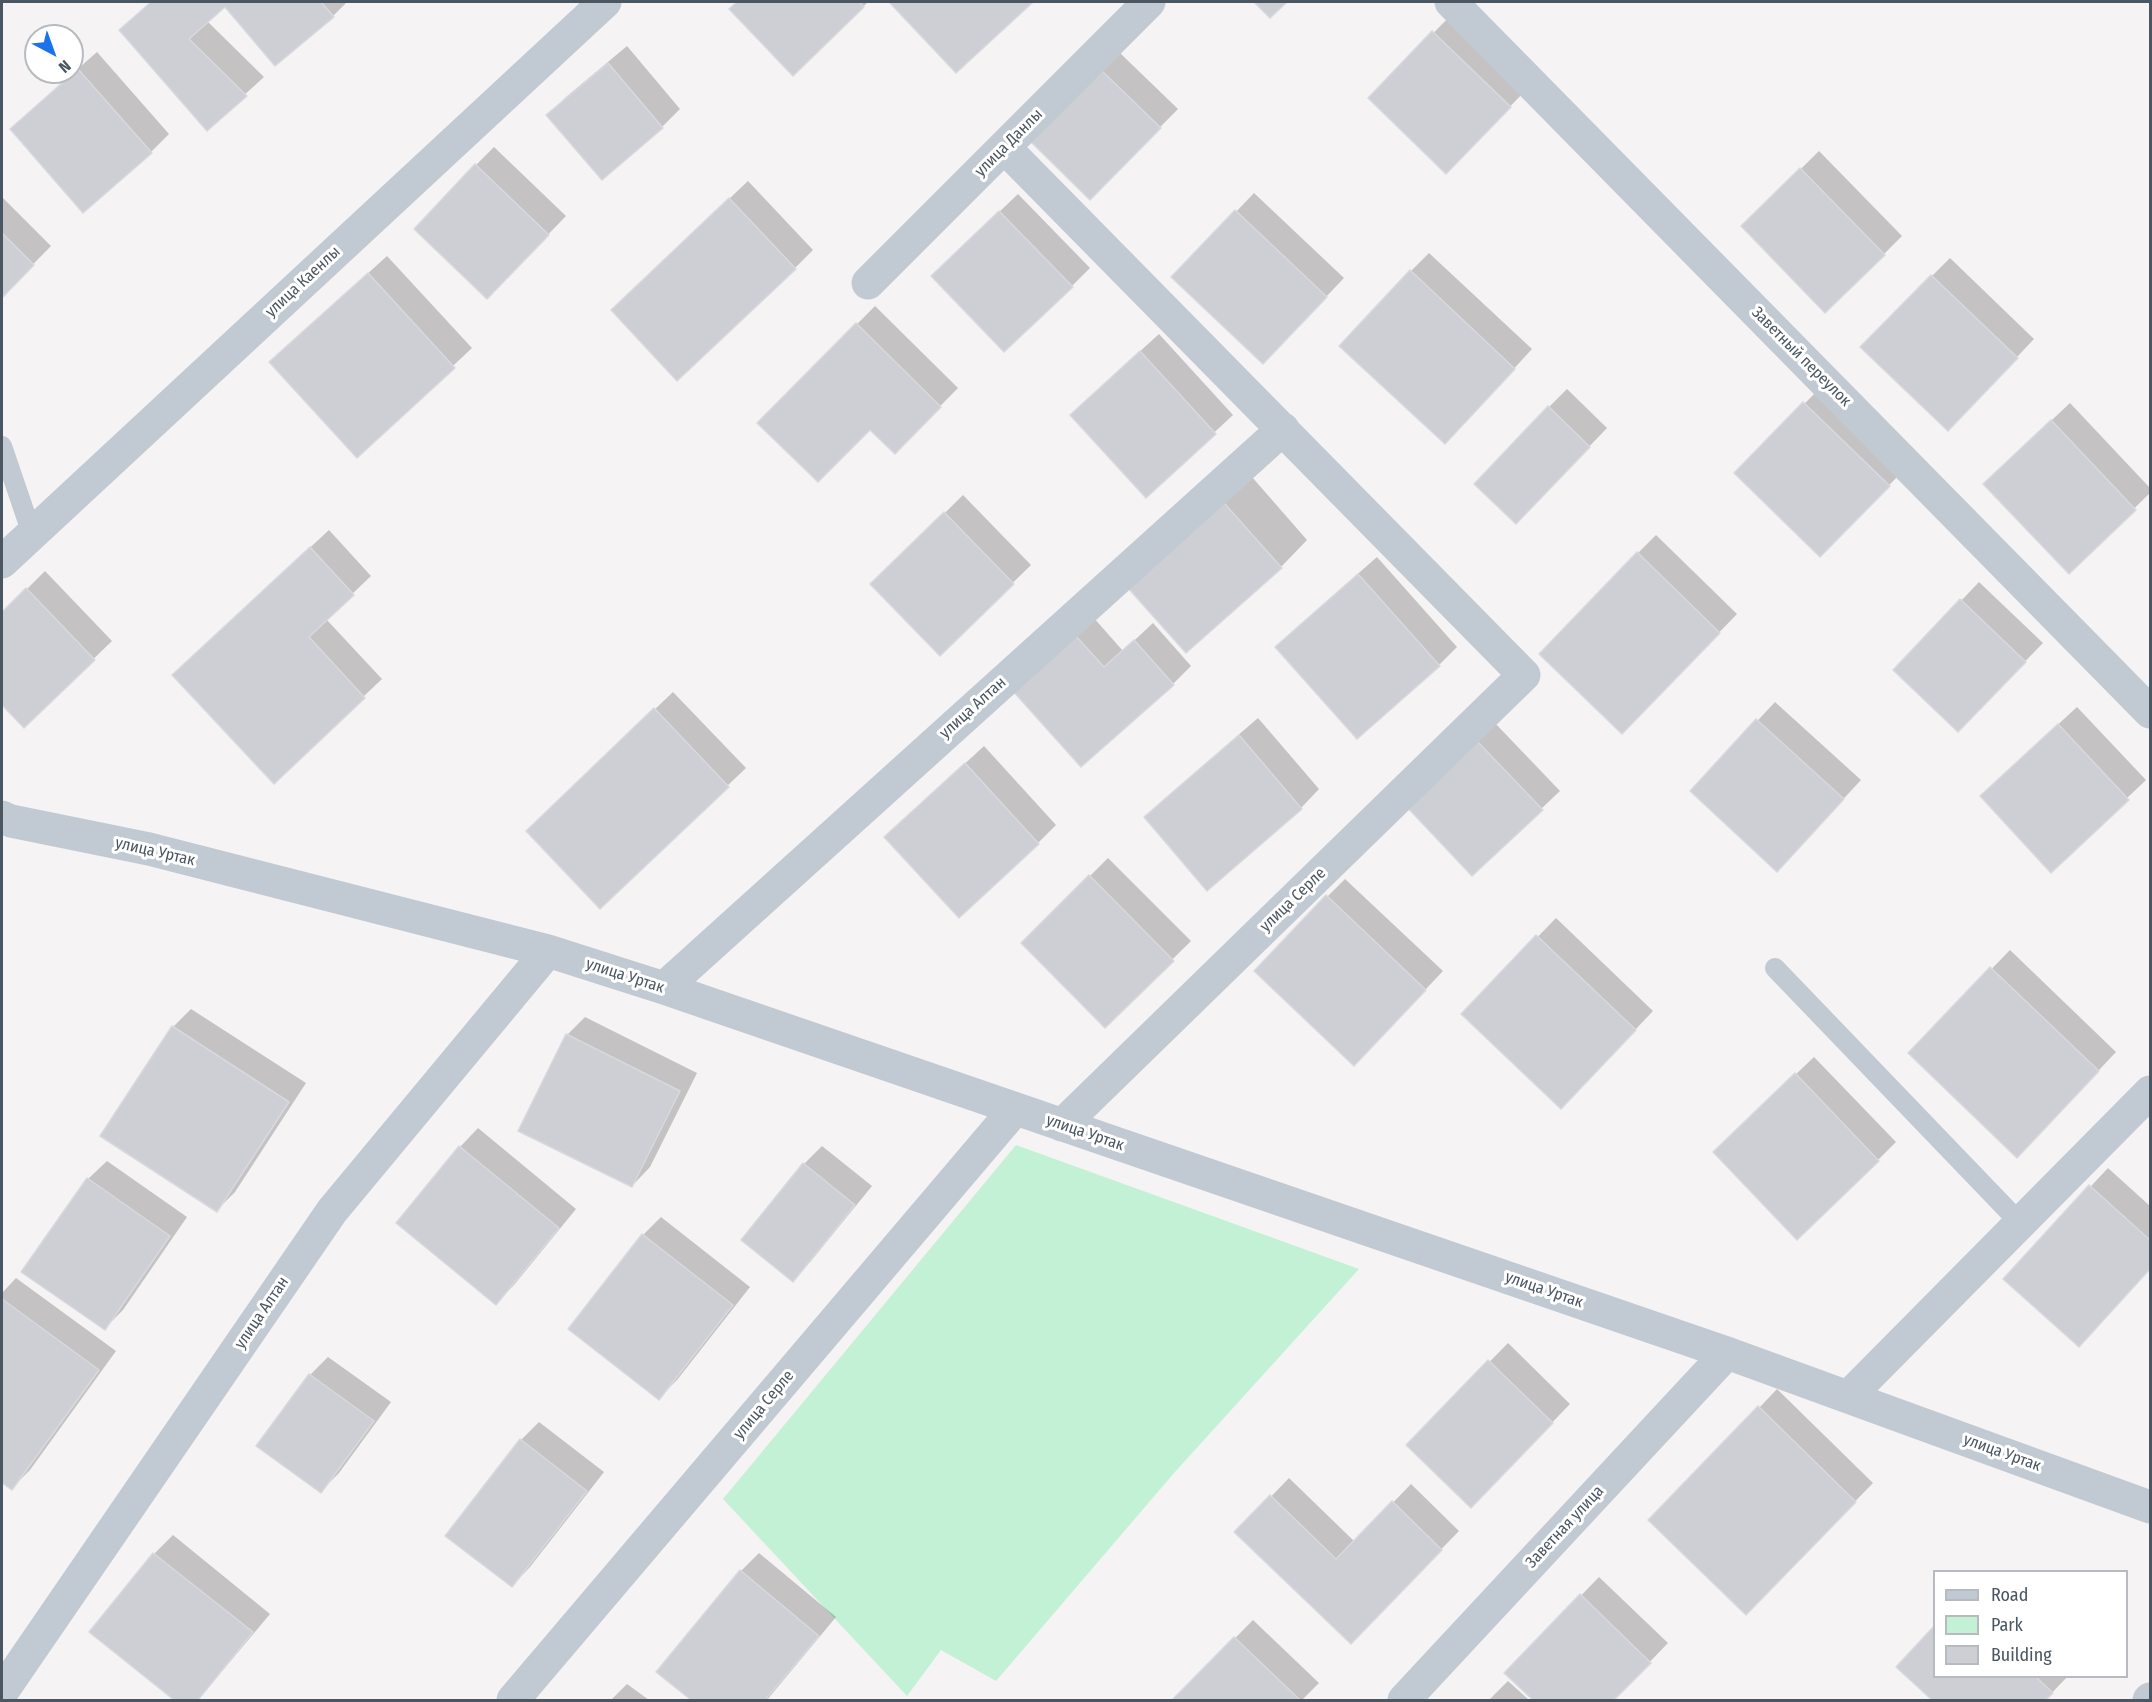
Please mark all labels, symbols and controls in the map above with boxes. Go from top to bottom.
north arrow [24,24,84,84]
text: N [55,56,75,77]
street label: улица Данлы [971,105,1047,181]
street label: улица Каенлы [262,242,344,322]
street label: Заветный переулок [1747,303,1855,411]
street label: улица Алтан [936,673,1010,743]
street label: улица Уртак [113,834,197,870]
street label: улица Серле [1256,864,1330,936]
street label: улица Уртак [583,954,667,998]
street label: улица Уртак [1044,1111,1126,1155]
street label: улица Уртак [1503,1268,1585,1312]
street label: улица Алтан [231,1273,293,1353]
street label: улица Серле [730,1367,798,1443]
street label: улица Уртак [1961,1430,2043,1476]
street label: Заветная улица [1522,1482,1608,1572]
legend [1933,1570,2128,1678]
text: Road [1991,1584,2028,1606]
text: Park [1991,1614,2023,1636]
text: Building [1991,1644,2052,1666]

